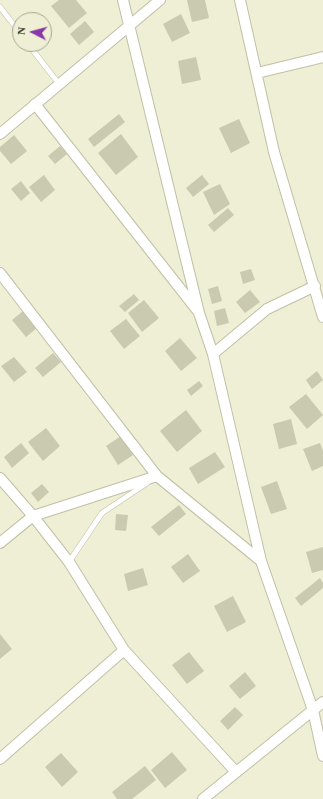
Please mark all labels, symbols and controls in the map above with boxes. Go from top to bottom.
north arrow [12,12,52,52]
text: N [15,26,27,35]

